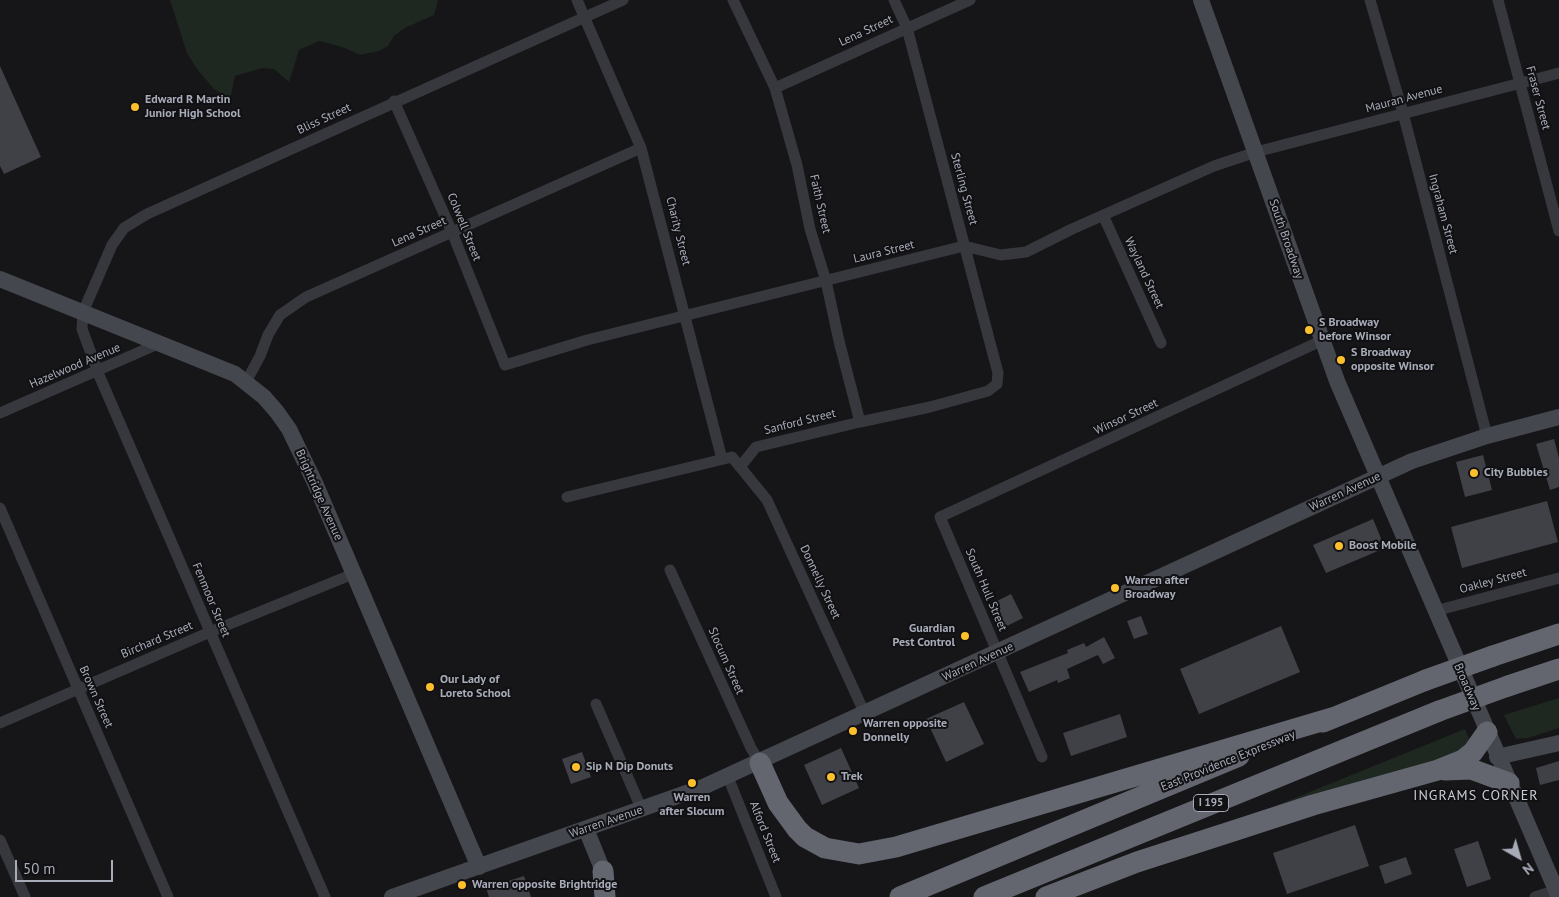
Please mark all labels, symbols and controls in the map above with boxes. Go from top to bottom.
street label: Lena Street [837,12,895,50]
street label: Fraser Street [1523,65,1553,131]
street label: Mauran Avenue [1364,82,1444,116]
place label: Edward R Martin Junior High School [145,93,240,121]
street label: Bliss Street [295,100,353,138]
marker: Edward R Martin Junior High School [129,101,141,113]
street label: Sterling Street [947,151,981,227]
street label: Ingraham Street [1425,172,1461,256]
street label: Faith Street [806,173,834,235]
street label: Colwell Street [444,191,484,263]
street label: Charity Street [663,195,693,267]
street label: South Broadway [1266,197,1306,281]
street label: Lena Street [390,214,448,250]
street label: Wayland Street [1121,235,1167,311]
street label: Laura Street [852,237,916,267]
place label: S Broadway before Winsor [1319,316,1391,344]
marker: S Broadway before Winsor [1303,324,1315,336]
street label: Hazelwood Avenue [27,340,123,392]
place label: S Broadway opposite Winsor [1351,346,1434,374]
marker: S Broadway opposite Winsor [1335,354,1347,366]
street label: Winsor Street [1092,396,1160,438]
street label: Sanford Street [763,406,837,438]
street label: Brightridge Avenue [292,447,346,543]
place label: City Bubbles [1484,466,1548,480]
marker: City Bubbles [1468,467,1480,479]
street label: Warren Avenue [1307,469,1383,515]
place label: Boost Mobile [1349,539,1417,553]
marker: Boost Mobile [1333,540,1345,552]
street label: Donnelly Street [797,543,843,621]
street label: South Hull Street [962,546,1010,634]
street label: Fenmoor Street [189,561,233,639]
street label: Oakley Street [1458,565,1528,597]
place label: Warren after Broadway [1125,574,1189,602]
marker: Warren after Broadway [1109,582,1121,594]
street label: Birchard Street [119,618,195,662]
place label: Guardian Pest Control [893,622,955,650]
street label: Slocum Street [705,625,747,697]
marker: Guardian Pest Control [959,630,971,642]
street label: Warren Avenue [940,639,1016,685]
street label: Broadway [1451,661,1483,713]
street label: Brown Street [76,664,116,730]
place label: Our Lady of Loreto School [440,673,511,701]
marker: Our Lady of Loreto School [424,681,436,693]
place label: Warren opposite Donnelly [863,717,947,745]
marker: Warren opposite Donnelly [847,725,859,737]
street label: East Providence Expressway [1159,727,1297,795]
place label: Sip N Dip Donuts [586,760,673,774]
marker: Sip N Dip Donuts [570,761,582,773]
place label: Trek [841,770,863,784]
marker: Trek [825,771,837,783]
marker: Warren after Slocum [686,777,698,789]
district label: INGRAMS CORNER [1412,788,1540,804]
place label: Warren after Slocum [660,791,724,819]
road number: I 195 [1194,794,1228,811]
street label: Alford Street [746,799,784,865]
street label: Warren Avenue [567,803,645,841]
north arrow [1494,832,1544,882]
scale bar [18,850,115,882]
text: 50 m [23,859,56,878]
text: N [1519,859,1537,879]
place label: Warren opposite Brightridge [472,878,617,892]
marker: Warren opposite Brightridge [456,879,468,891]

